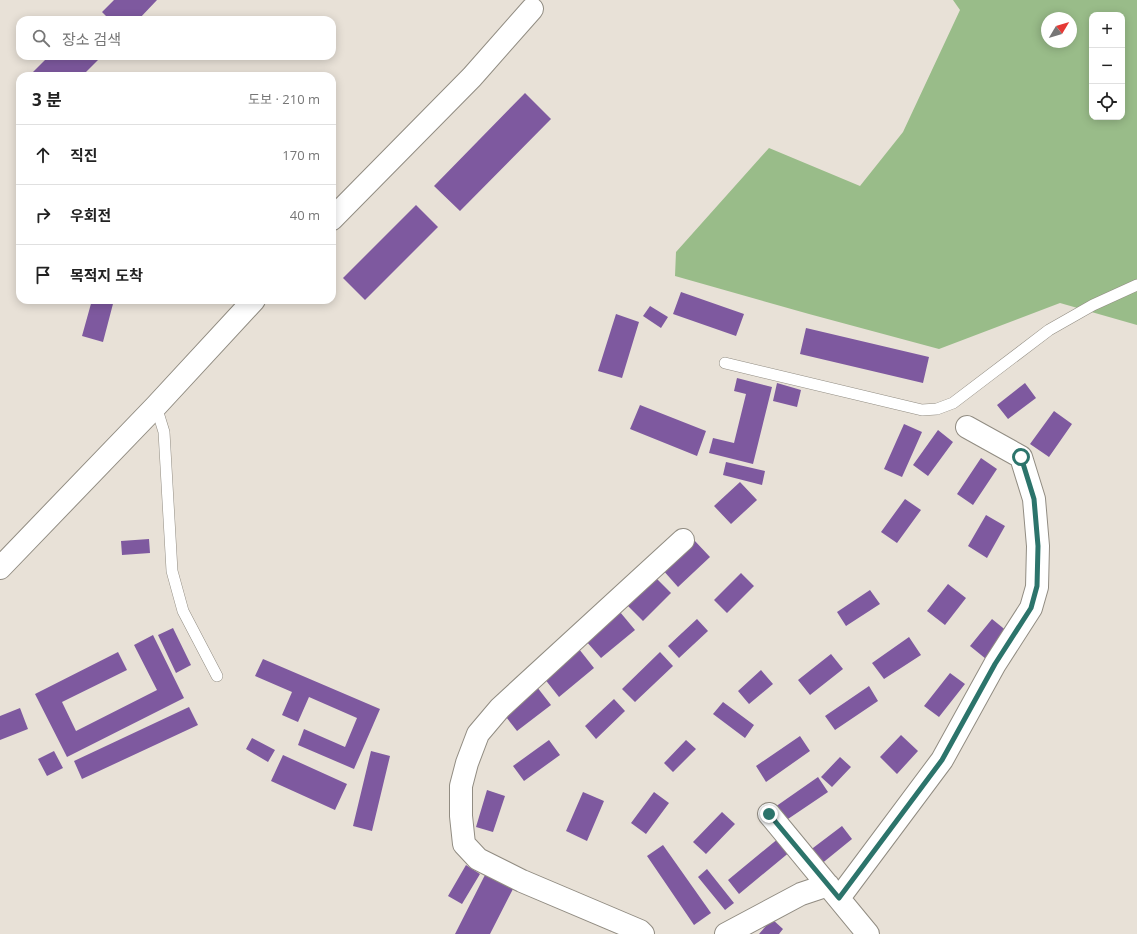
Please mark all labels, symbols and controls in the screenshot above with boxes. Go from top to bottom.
north arrow [1041,12,1077,48]
map controls [1089,12,1125,120]
button: + [1089,12,1125,48]
search box [16,16,336,60]
icon: search [30,27,52,49]
text: 장소 검색 [62,29,121,49]
button: − [1089,48,1125,84]
button: locate [1089,84,1125,120]
text: 3 분 [32,88,62,111]
text: 도보 · 210 m [248,90,320,108]
icon: ahead [32,144,54,166]
text: 직진 [70,145,98,165]
text: 170 m [282,146,320,164]
icon: right [32,204,54,226]
text: 우회전 [70,205,111,225]
text: 40 m [290,206,320,224]
icon: arrive [32,264,54,286]
text: 목적지 도착 [70,265,143,285]
route start [1012,448,1030,466]
route end [760,805,778,823]

